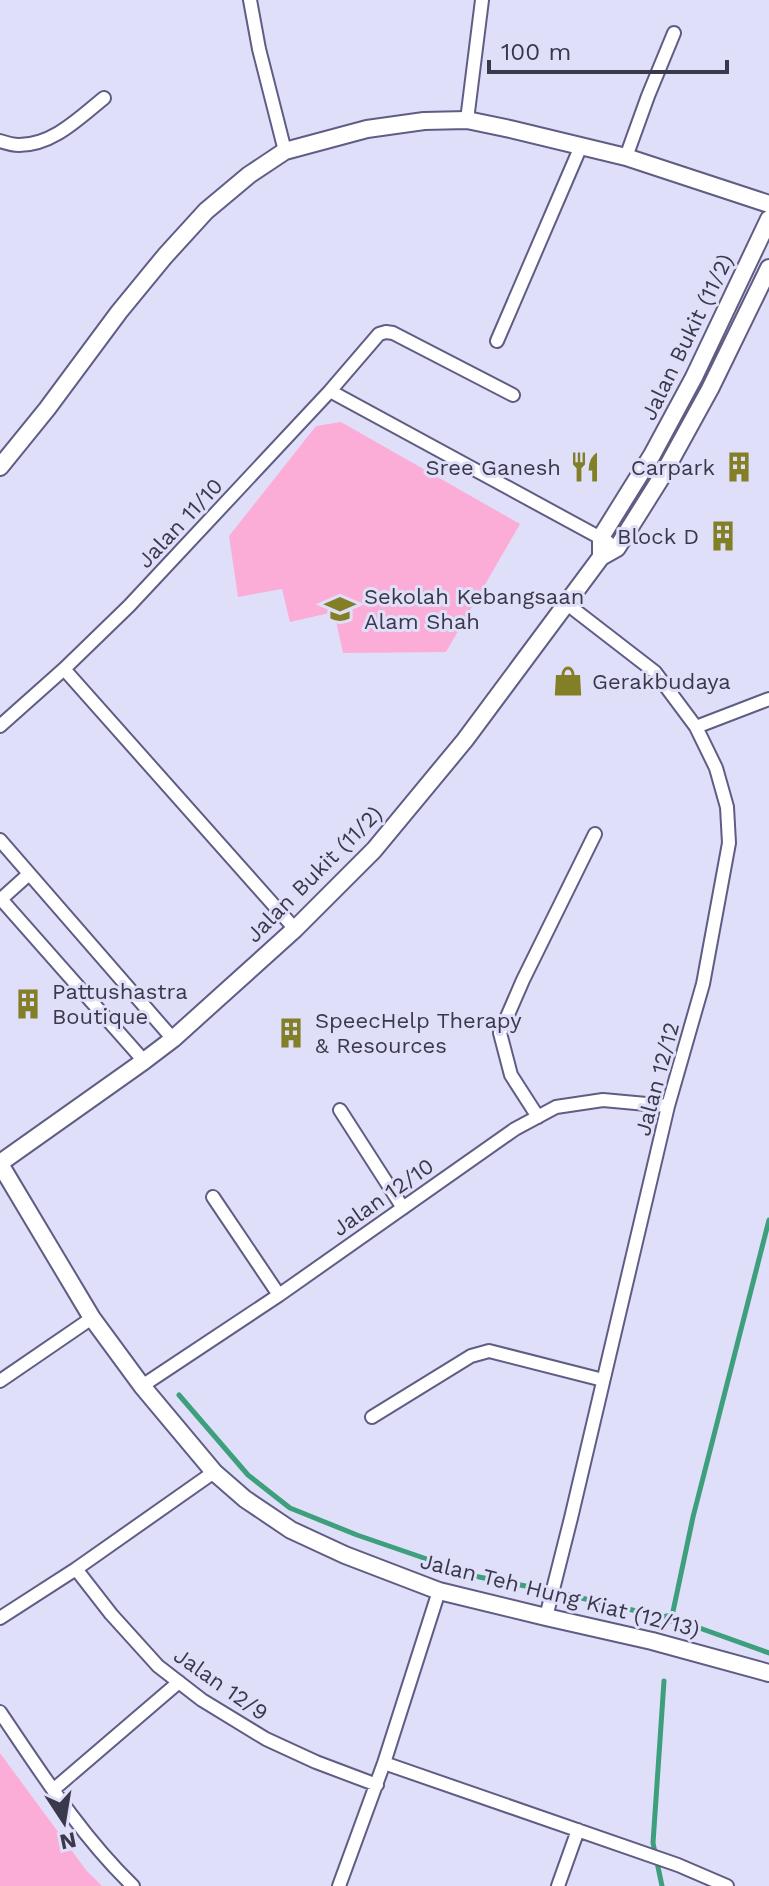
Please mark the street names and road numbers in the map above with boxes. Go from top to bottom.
street label: Jalan Bukit (11/2) [636,250,738,424]
street label: Jalan 11/10 [132,473,228,573]
street label: Jalan Bukit (11/2) [241,801,387,947]
street label: Jalan 12/12 [630,1019,684,1139]
street label: Jalan 12/10 [328,1153,438,1241]
street label: Jalan Teh Hung Kiat (12/13) [418,1548,702,1642]
street label: Jalan 12/9 [169,1643,273,1725]

